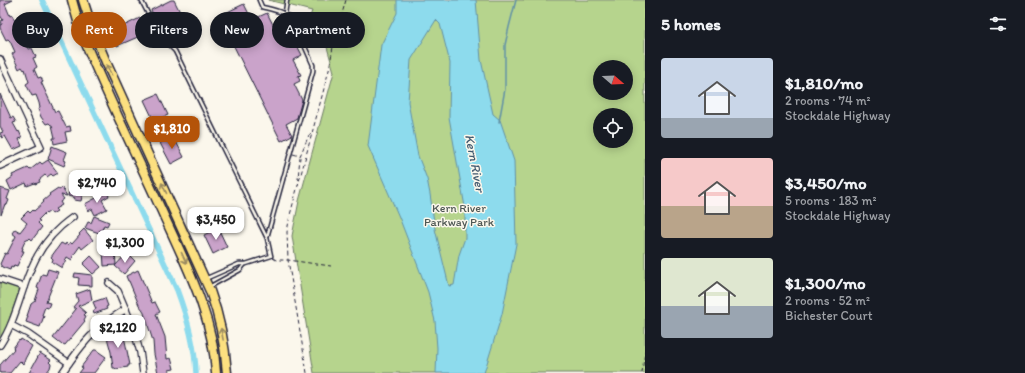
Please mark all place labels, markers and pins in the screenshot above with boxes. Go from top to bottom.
pin: $1,810 [139,116,205,150]
pin: $2,740 [64,170,130,204]
pin: $3,450 [183,207,249,241]
pin: $1,300 [92,230,158,264]
pin: $2,120 [85,315,151,349]

